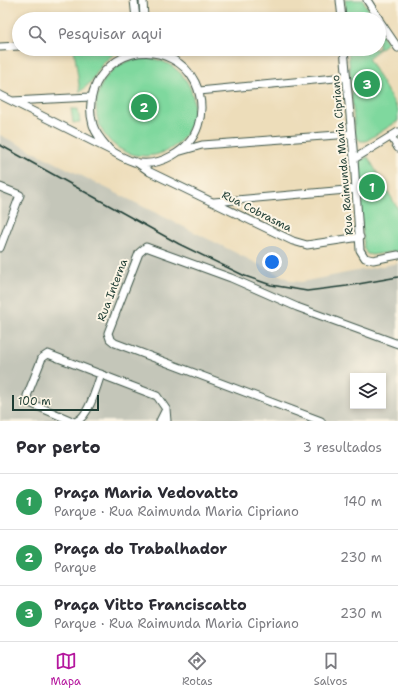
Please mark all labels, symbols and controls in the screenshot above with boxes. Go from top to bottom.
search box [12,12,386,56]
icon: search [26,23,48,45]
text: Pesquisar aqui [58,24,162,44]
pin: 3 [354,69,380,99]
street label: Rua Raimunda Maria Cipriano [328,74,357,236]
pin: 2 [131,92,157,122]
pin: 1 [359,172,385,202]
street label: Rua Cobrasma [219,187,294,236]
your location [262,252,282,272]
street label: Rua Interna [94,257,131,323]
map controls [350,373,386,409]
button: layers [350,373,386,409]
scale bar [12,393,99,412]
text: 100 m [18,394,51,409]
text: Por perto [16,436,101,458]
text: 3 resultados [303,439,382,456]
text: Praça Maria Vedovatto [54,483,238,503]
text: 1 [26,493,32,510]
text: 140 m [343,493,382,510]
text: Parque · Rua Raimunda Maria Cipriano [54,503,299,520]
text: Praça do Trabalhador [54,539,227,559]
text: 2 [24,549,34,566]
text: 230 m [340,549,382,566]
text: Parque [54,559,97,576]
text: Praça Vitto Franciscatto [54,595,247,615]
text: 3 [24,605,34,622]
text: 230 m [340,605,382,622]
text: Parque · Rua Raimunda Maria Cipriano [54,615,299,632]
tab: Mapa [51,650,81,689]
tab: Rotas [182,650,213,689]
tab: Salvos [314,650,347,689]

